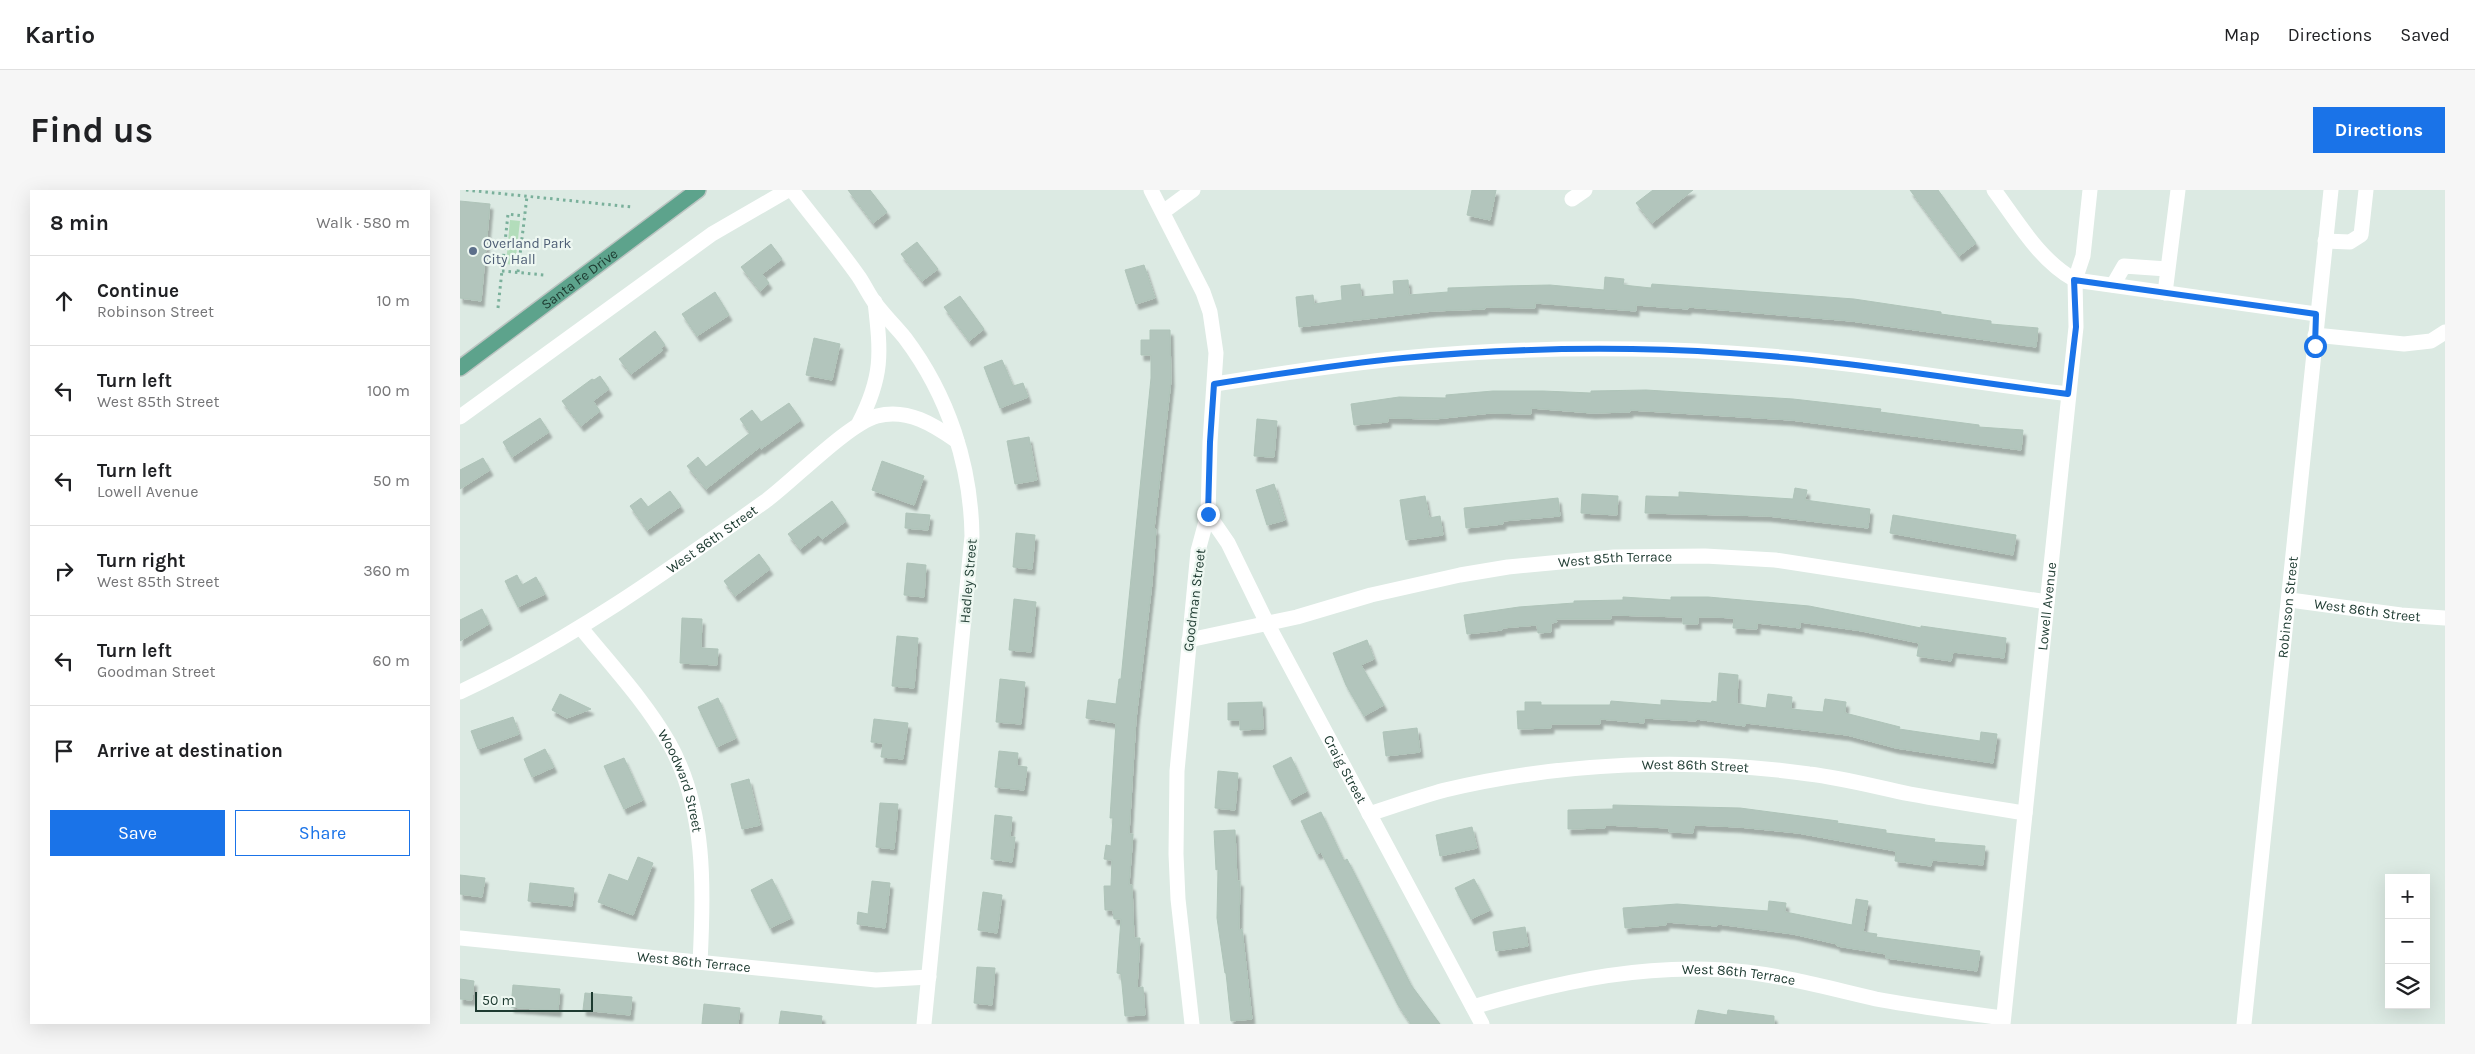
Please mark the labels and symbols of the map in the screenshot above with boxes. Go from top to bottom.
place label: Overland Park City Hall [483,235,572,268]
marker: Overland Park City Hall [467,245,479,257]
street label: Santa Fe Drive [538,245,621,313]
route start [2304,335,2327,358]
street label: West 86th Street [663,502,761,577]
route end [1197,503,1220,526]
street label: Hadley Street [956,538,981,624]
street label: Goodman Street [1180,548,1209,653]
street label: West 85th Terrace [1557,548,1672,571]
street label: Robinson Street [2274,555,2302,659]
street label: Lowell Avenue [2034,561,2060,651]
street label: West 86th Street [2313,595,2421,625]
street label: Woodward Street [654,727,706,834]
street label: Craig Street [1320,732,1370,807]
street label: West 86th Street [1641,756,1750,776]
street label: West 86th Terrace [636,948,752,976]
street label: West 86th Terrace [1682,961,1797,989]
scale bar [475,989,592,1012]

